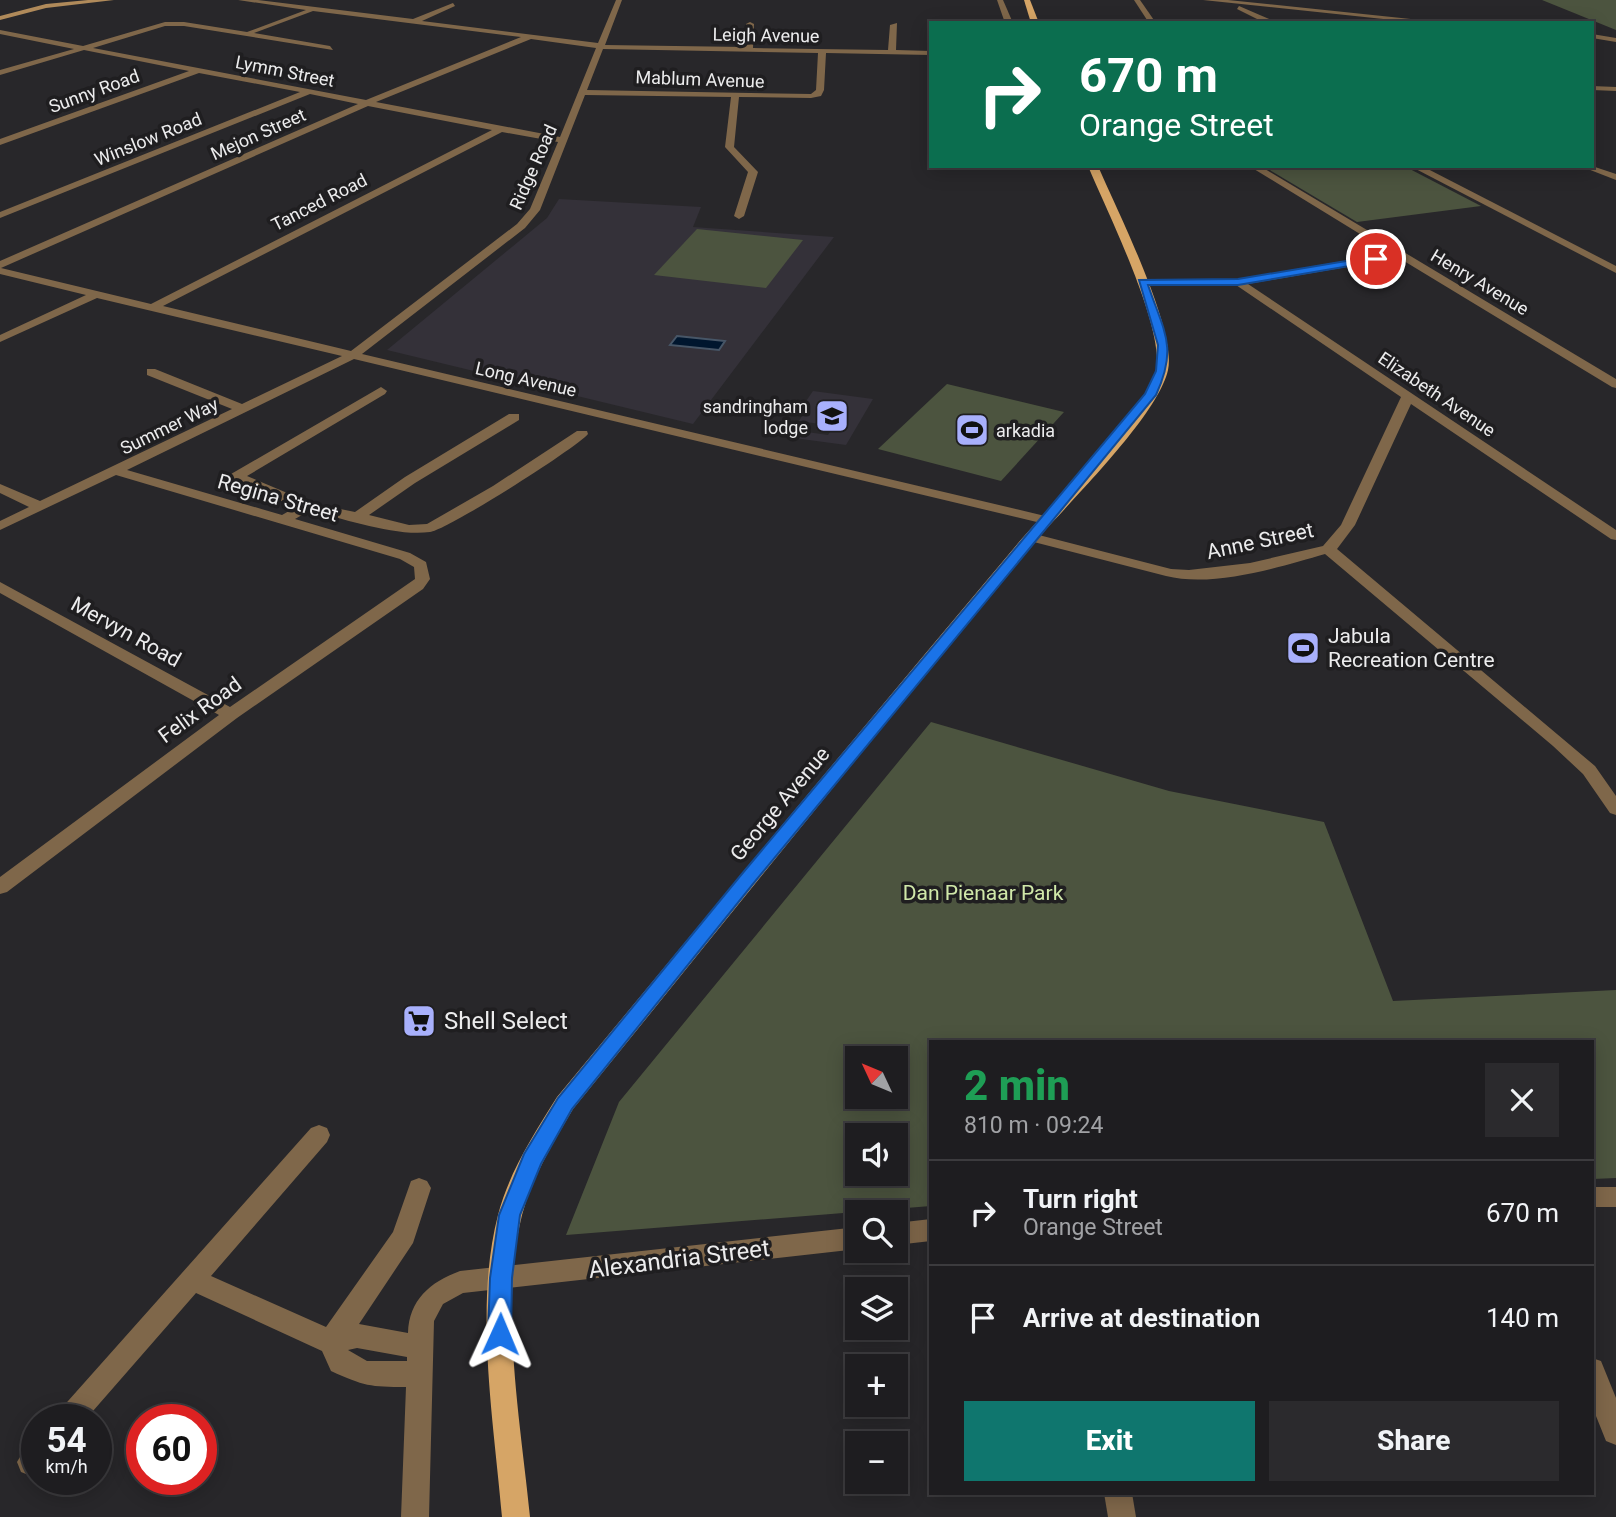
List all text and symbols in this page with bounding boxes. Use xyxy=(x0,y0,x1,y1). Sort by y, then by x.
street label: Leigh Avenue xyxy=(712,24,820,46)
text: 670 m xyxy=(1079,47,1218,104)
icon: right xyxy=(964,49,1055,140)
street label: Lymm Street xyxy=(234,51,336,91)
street label: Sunny Road xyxy=(46,65,142,117)
street label: Mablum Avenue xyxy=(635,66,765,92)
street label: Mejon Street xyxy=(207,104,309,164)
text: Orange Street xyxy=(1079,106,1274,144)
street label: Winslow Road xyxy=(91,108,205,170)
street label: Ridge Road xyxy=(505,121,561,213)
street label: Tanced Road xyxy=(268,169,370,235)
pin xyxy=(1346,229,1406,289)
icon: arrive xyxy=(1357,240,1395,278)
street label: Henry Avenue xyxy=(1427,245,1533,319)
street label: Elizabeth Avenue xyxy=(1375,347,1499,441)
street label: Long Avenue xyxy=(473,357,579,401)
street label: Summer Way xyxy=(117,393,222,459)
place label: sandringham lodge xyxy=(703,396,808,438)
school or university icon: sandringham lodge xyxy=(813,397,851,435)
sports icon: arkadia xyxy=(953,411,991,449)
place label: arkadia xyxy=(996,420,1055,441)
street label: Regina Street xyxy=(215,469,341,527)
street label: Anne Street xyxy=(1204,518,1316,564)
street label: Mervyn Road xyxy=(67,592,185,672)
place label: Jabula Recreation Centre xyxy=(1328,624,1495,672)
sports icon: Jabula Recreation Centre xyxy=(1284,629,1322,667)
street label: Felix Road xyxy=(154,672,246,748)
street label: George Avenue xyxy=(725,742,835,866)
park label: Dan Pienaar Park xyxy=(903,881,1064,905)
supermarket icon: Shell Select xyxy=(400,1002,438,1040)
place label: Shell Select xyxy=(444,1007,568,1035)
north arrow xyxy=(845,1046,908,1110)
map controls xyxy=(845,1046,908,1494)
text: 2 min xyxy=(964,1061,1070,1110)
button: close xyxy=(1485,1063,1559,1137)
text: 810 m · 09:24 xyxy=(964,1112,1103,1139)
button: sound xyxy=(845,1123,908,1186)
text: Turn right xyxy=(1023,1184,1138,1214)
icon: right xyxy=(964,1194,1002,1232)
text: 670 m xyxy=(1486,1198,1559,1228)
button: search xyxy=(845,1200,908,1263)
text: Orange Street xyxy=(1023,1214,1163,1241)
street label: Alexandria Street xyxy=(587,1234,771,1284)
button: layers xyxy=(845,1277,908,1340)
position arrow xyxy=(463,1297,537,1371)
icon: arrive xyxy=(964,1299,1002,1337)
text: Arrive at destination xyxy=(1023,1303,1260,1333)
text: 140 m xyxy=(1486,1303,1559,1333)
button: + xyxy=(845,1354,908,1417)
button: Exit xyxy=(964,1401,1255,1481)
button: Share xyxy=(1269,1401,1559,1481)
speed limit sign: 60 xyxy=(126,1404,217,1495)
text: 54 xyxy=(46,1420,87,1461)
button: − xyxy=(845,1431,908,1494)
text: km/h xyxy=(45,1456,88,1477)

